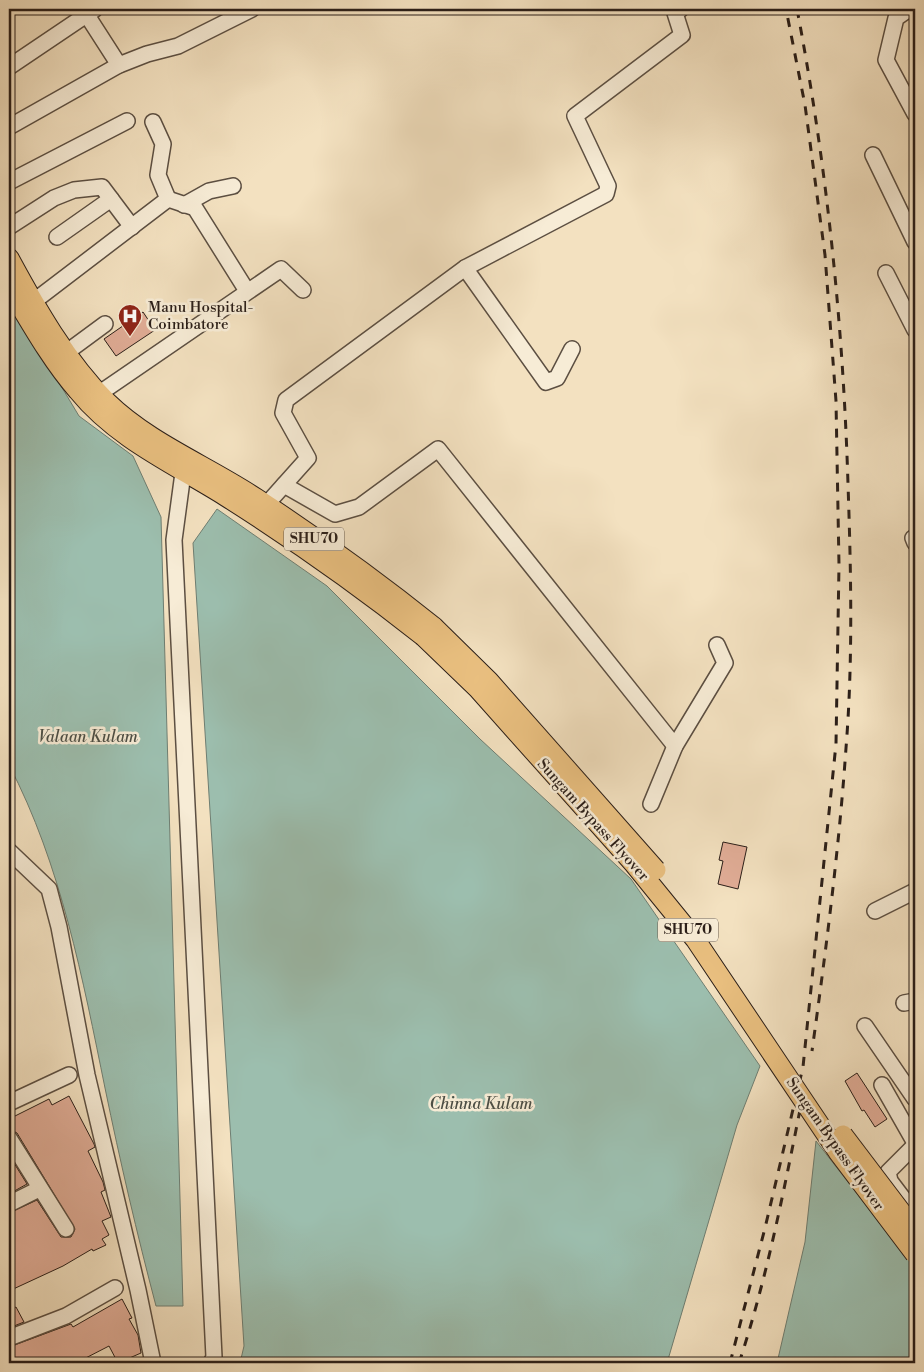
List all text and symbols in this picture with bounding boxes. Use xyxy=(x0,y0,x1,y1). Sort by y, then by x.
place label: Manu Hospital- Coimbatore xyxy=(148,298,253,334)
hospital icon: Manu Hospital- Coimbatore xyxy=(117,303,143,337)
road number: SHU70 xyxy=(284,528,344,550)
water label: Valaan Kulam xyxy=(38,727,139,747)
street label: Sungam Bypass Flyover xyxy=(533,755,653,886)
road number: SHU70 xyxy=(658,918,718,942)
street label: Sungam Bypass Flyover xyxy=(782,1074,889,1215)
water label: Chinna Kulam xyxy=(429,1094,534,1114)

